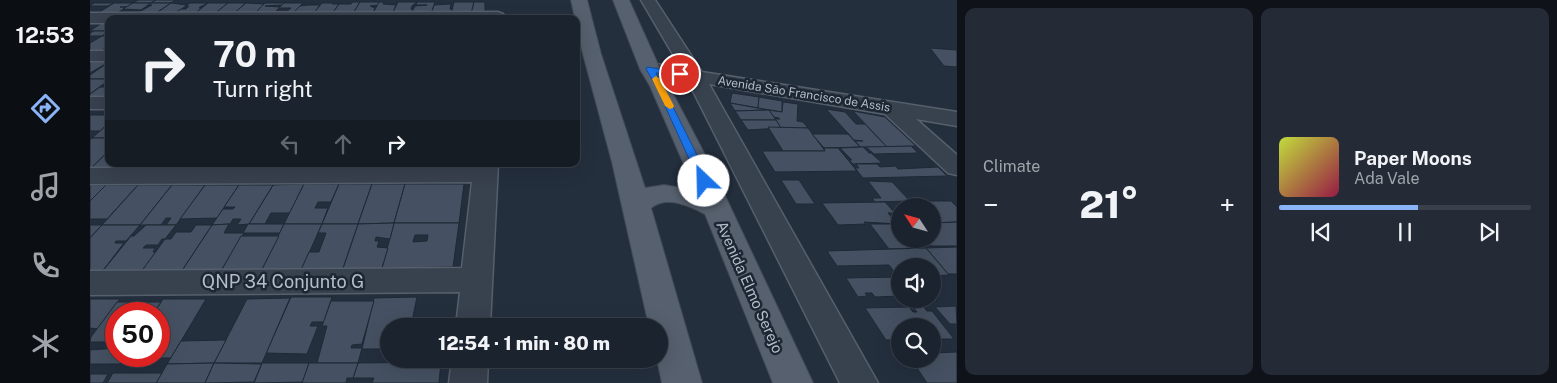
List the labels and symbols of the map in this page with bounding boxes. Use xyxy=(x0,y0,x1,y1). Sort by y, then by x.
pin xyxy=(659,53,701,95)
street label: Avenida São Francisco de Assis xyxy=(717,73,891,115)
position arrow xyxy=(677,154,729,206)
north arrow xyxy=(891,198,941,248)
street label: Avenida Elmo Serejo xyxy=(713,218,787,356)
street label: QNP 34 Conjunto G xyxy=(202,271,364,292)
speed limit sign: 50 xyxy=(105,302,170,367)

